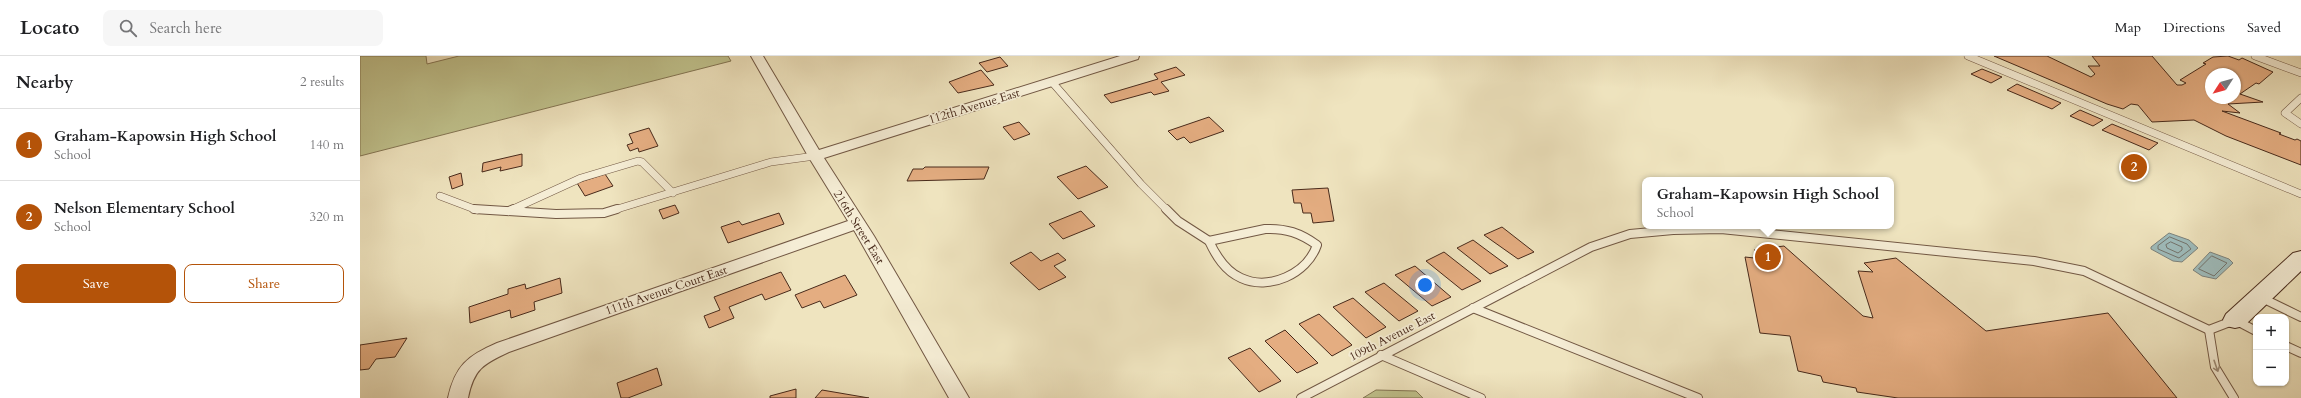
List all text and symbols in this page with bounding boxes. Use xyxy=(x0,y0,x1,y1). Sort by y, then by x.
search box xyxy=(103,10,383,46)
text: Locato xyxy=(20,15,79,41)
icon: search xyxy=(117,17,139,39)
text: Search here xyxy=(149,18,222,38)
text: Map xyxy=(2115,18,2141,37)
text: Directions xyxy=(2163,18,2225,37)
text: Saved xyxy=(2247,18,2281,37)
north arrow xyxy=(2205,68,2241,104)
text: Nearby xyxy=(16,71,73,94)
text: 2 results xyxy=(300,73,344,91)
street label: 112th Avenue East xyxy=(926,84,1022,127)
text: Graham-Kapowsin High School xyxy=(54,126,276,146)
text: 1 xyxy=(26,136,32,154)
text: 140 m xyxy=(310,136,344,154)
text: School xyxy=(54,146,91,164)
pin: 2 xyxy=(2121,152,2147,182)
popup xyxy=(1642,177,1894,229)
text: Graham-Kapowsin High School xyxy=(1657,184,1879,204)
street label: 216th Street East xyxy=(830,187,888,267)
text: Nelson Elementary School xyxy=(54,198,235,218)
text: School xyxy=(1657,204,1694,222)
text: 2 xyxy=(26,208,32,226)
text: 320 m xyxy=(310,208,344,226)
text: School xyxy=(54,218,91,236)
pin: 1 xyxy=(1755,242,1781,272)
street label: 111th Avenue Court East xyxy=(603,261,729,318)
button: Save xyxy=(16,264,176,303)
button: Share xyxy=(184,264,344,303)
your location xyxy=(1415,275,1435,295)
street label: 109th Avenue East xyxy=(1346,307,1438,365)
map controls xyxy=(2253,314,2289,386)
button: + xyxy=(2253,314,2289,350)
button: − xyxy=(2253,350,2289,386)
one-way arrow xyxy=(2213,360,2220,373)

